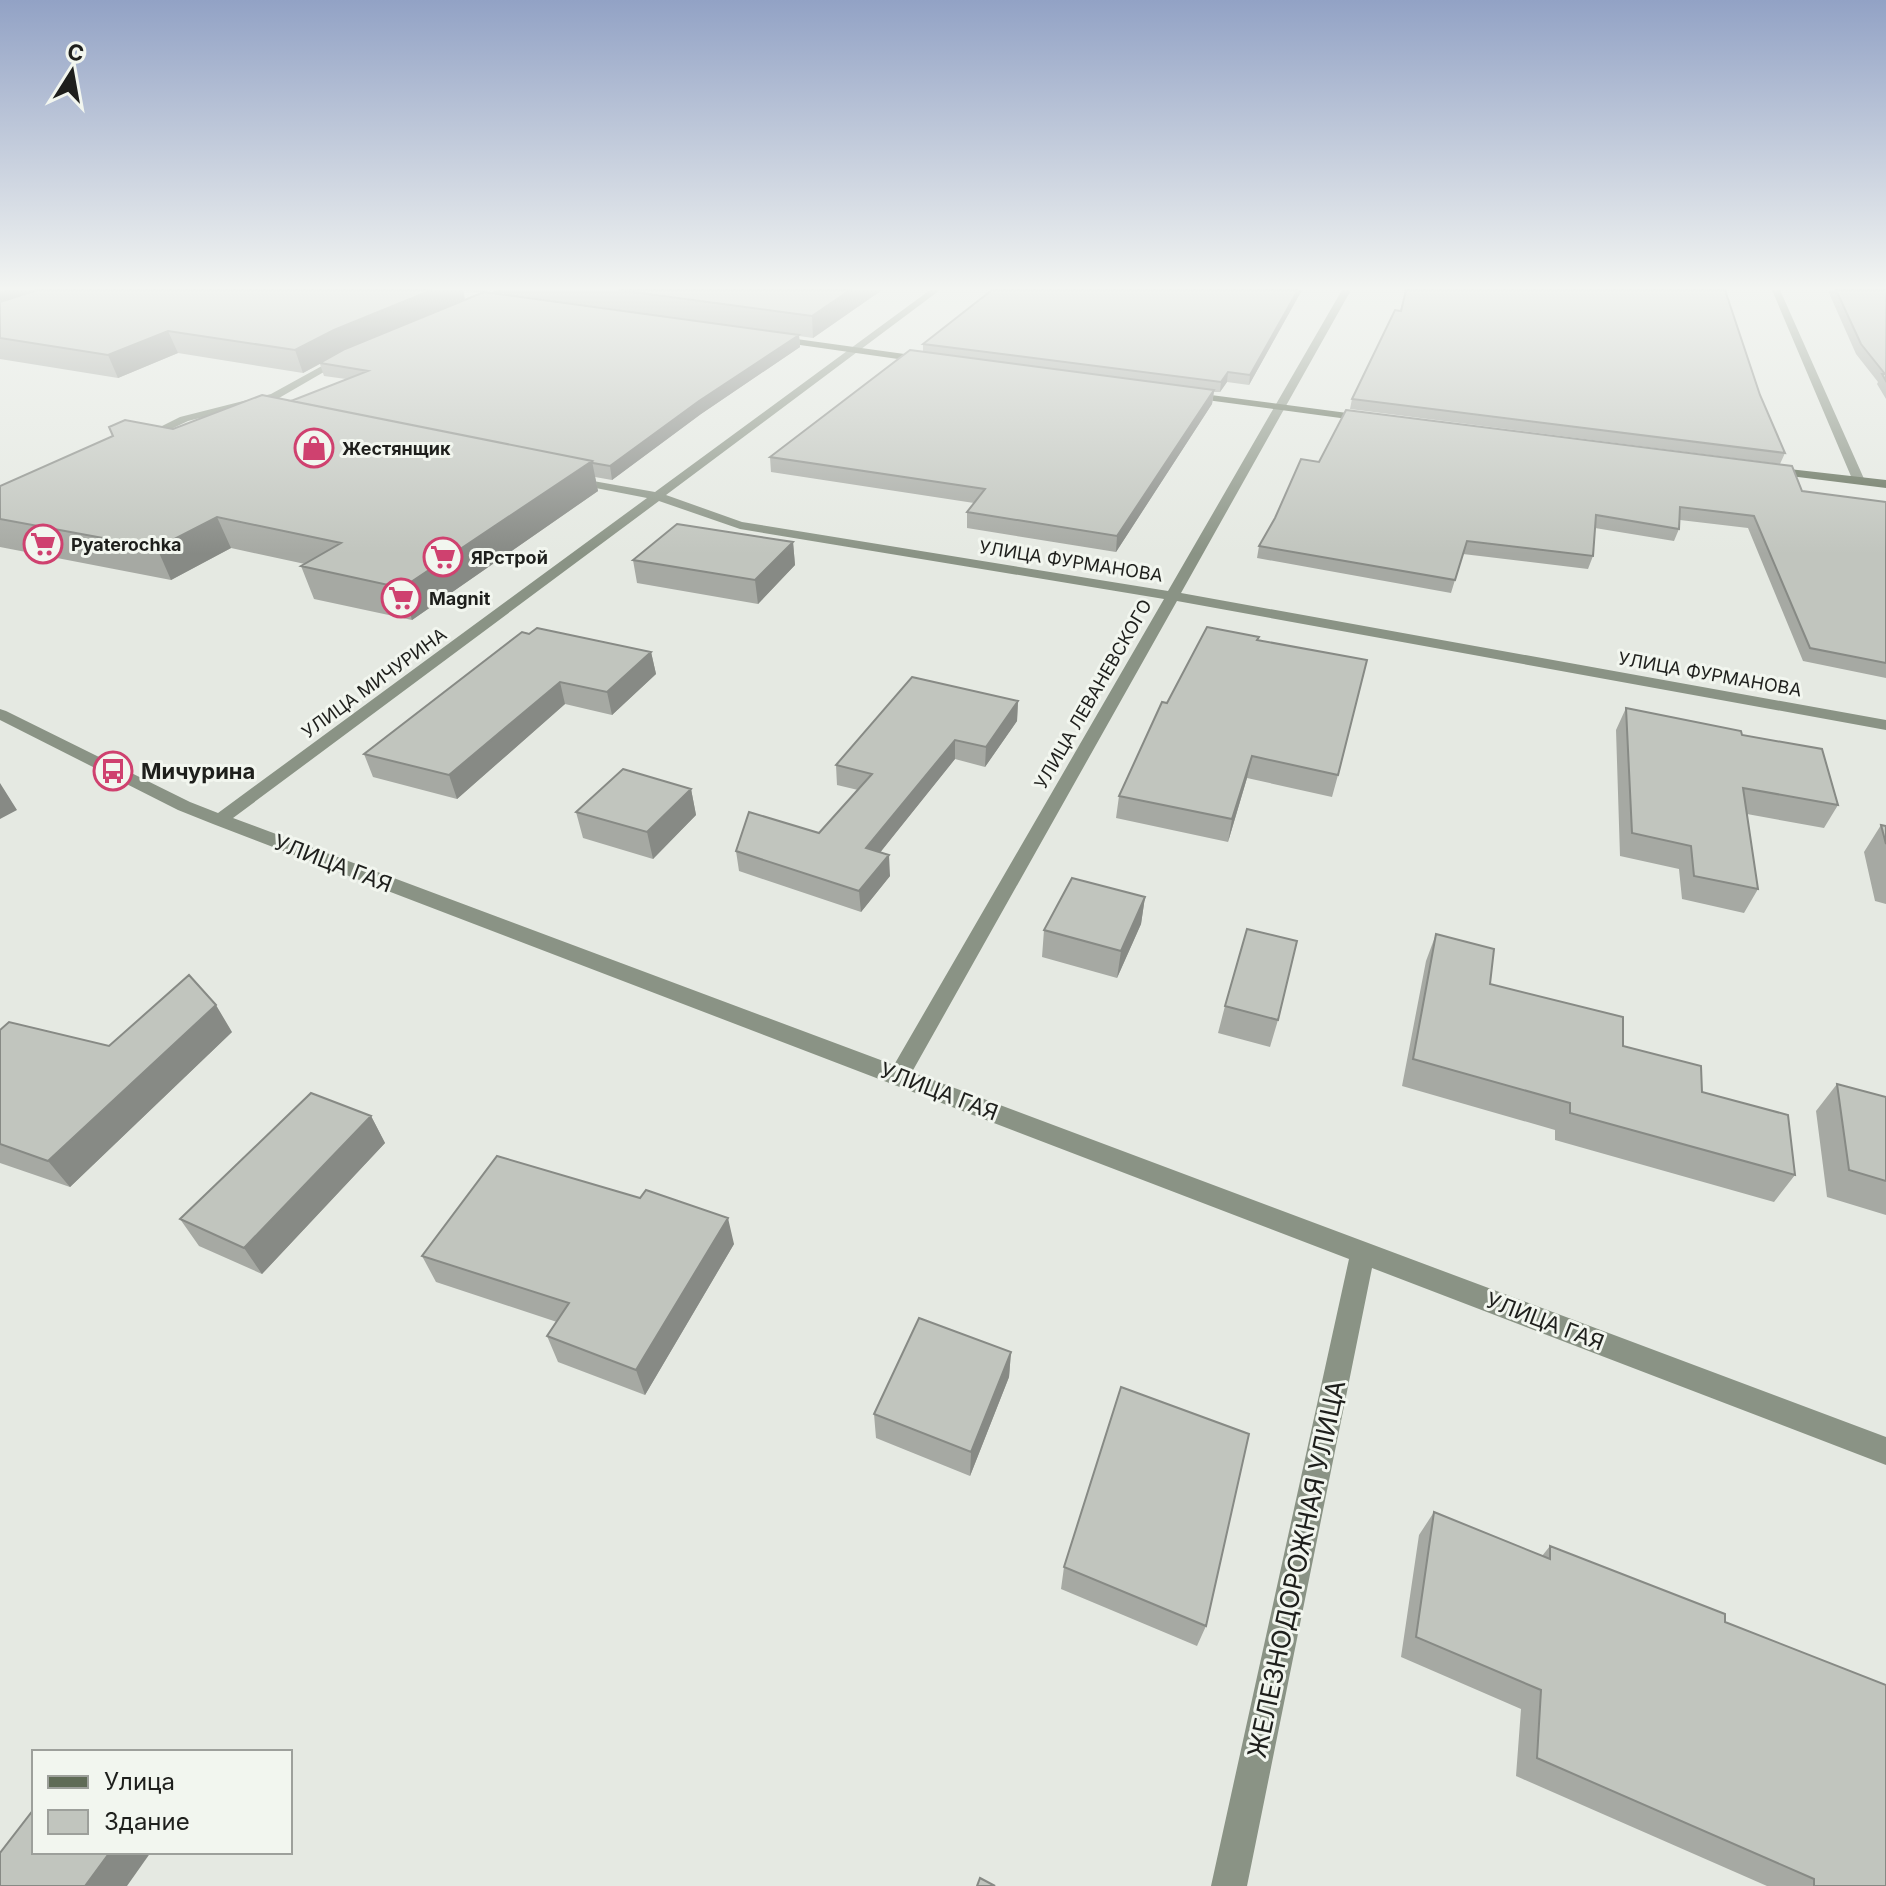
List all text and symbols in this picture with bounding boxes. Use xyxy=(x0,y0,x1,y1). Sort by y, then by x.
north arrow xyxy=(32,32,112,112)
text: С xyxy=(65,38,86,67)
shop icon: Жестянщик xyxy=(293,427,335,469)
place label: Жестянщик xyxy=(342,438,451,459)
supermarket icon: Pyaterochka xyxy=(22,523,64,565)
place label: Pyaterochka xyxy=(71,534,182,555)
supermarket icon: ЯРстрой xyxy=(422,536,464,578)
street label: УЛИЦА ФУРМАНОВА xyxy=(978,536,1164,586)
place label: ЯРстрой xyxy=(471,547,548,568)
supermarket icon: Magnit xyxy=(380,577,422,619)
place label: Magnit xyxy=(429,588,491,609)
street label: УЛИЦА ЛЕВАНЕВСКОГО xyxy=(1030,596,1156,792)
street label: УЛИЦА МИЧУРИНА xyxy=(298,624,450,742)
street label: УЛИЦА ФУРМАНОВА xyxy=(1617,648,1803,700)
bus stop icon: Мичурина xyxy=(92,750,134,792)
place label: Мичурина xyxy=(141,758,255,784)
street label: УЛИЦА ГАЯ xyxy=(270,829,396,897)
street label: УЛИЦА ГАЯ xyxy=(876,1057,1002,1125)
street label: УЛИЦА ГАЯ xyxy=(1482,1287,1608,1355)
street label: ЖЕЛЕЗНОДОРОЖНАЯ УЛИЦА xyxy=(1241,1377,1351,1761)
legend xyxy=(32,1750,292,1854)
text: Улица xyxy=(104,1767,175,1796)
text: Здание xyxy=(104,1807,190,1836)

